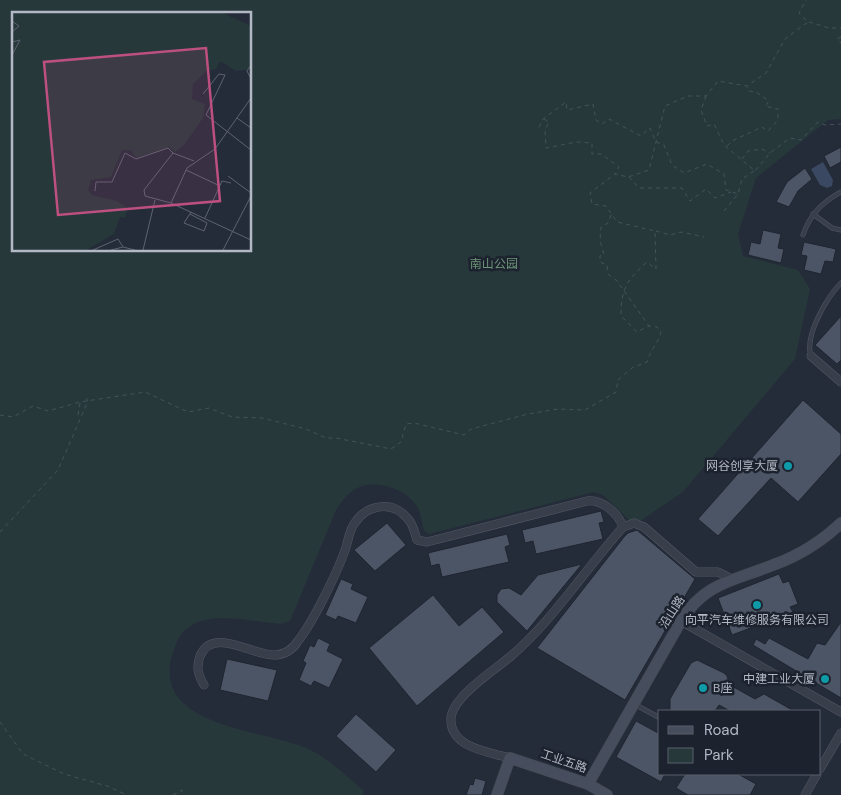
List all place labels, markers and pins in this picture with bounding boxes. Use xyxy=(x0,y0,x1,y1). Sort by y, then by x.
place label: 网谷创享大厦 xyxy=(706,458,778,474)
marker: 网谷创享大厦 xyxy=(782,460,794,472)
marker: 向平汽车维修服务有限公司 xyxy=(751,599,763,611)
place label: 向平汽车维修服务有限公司 xyxy=(685,612,829,628)
place label: 中建工业大厦 xyxy=(743,671,815,687)
marker: 中建工业大厦 xyxy=(819,673,831,685)
place label: B座 xyxy=(713,680,732,696)
marker: B座 xyxy=(697,682,709,694)

